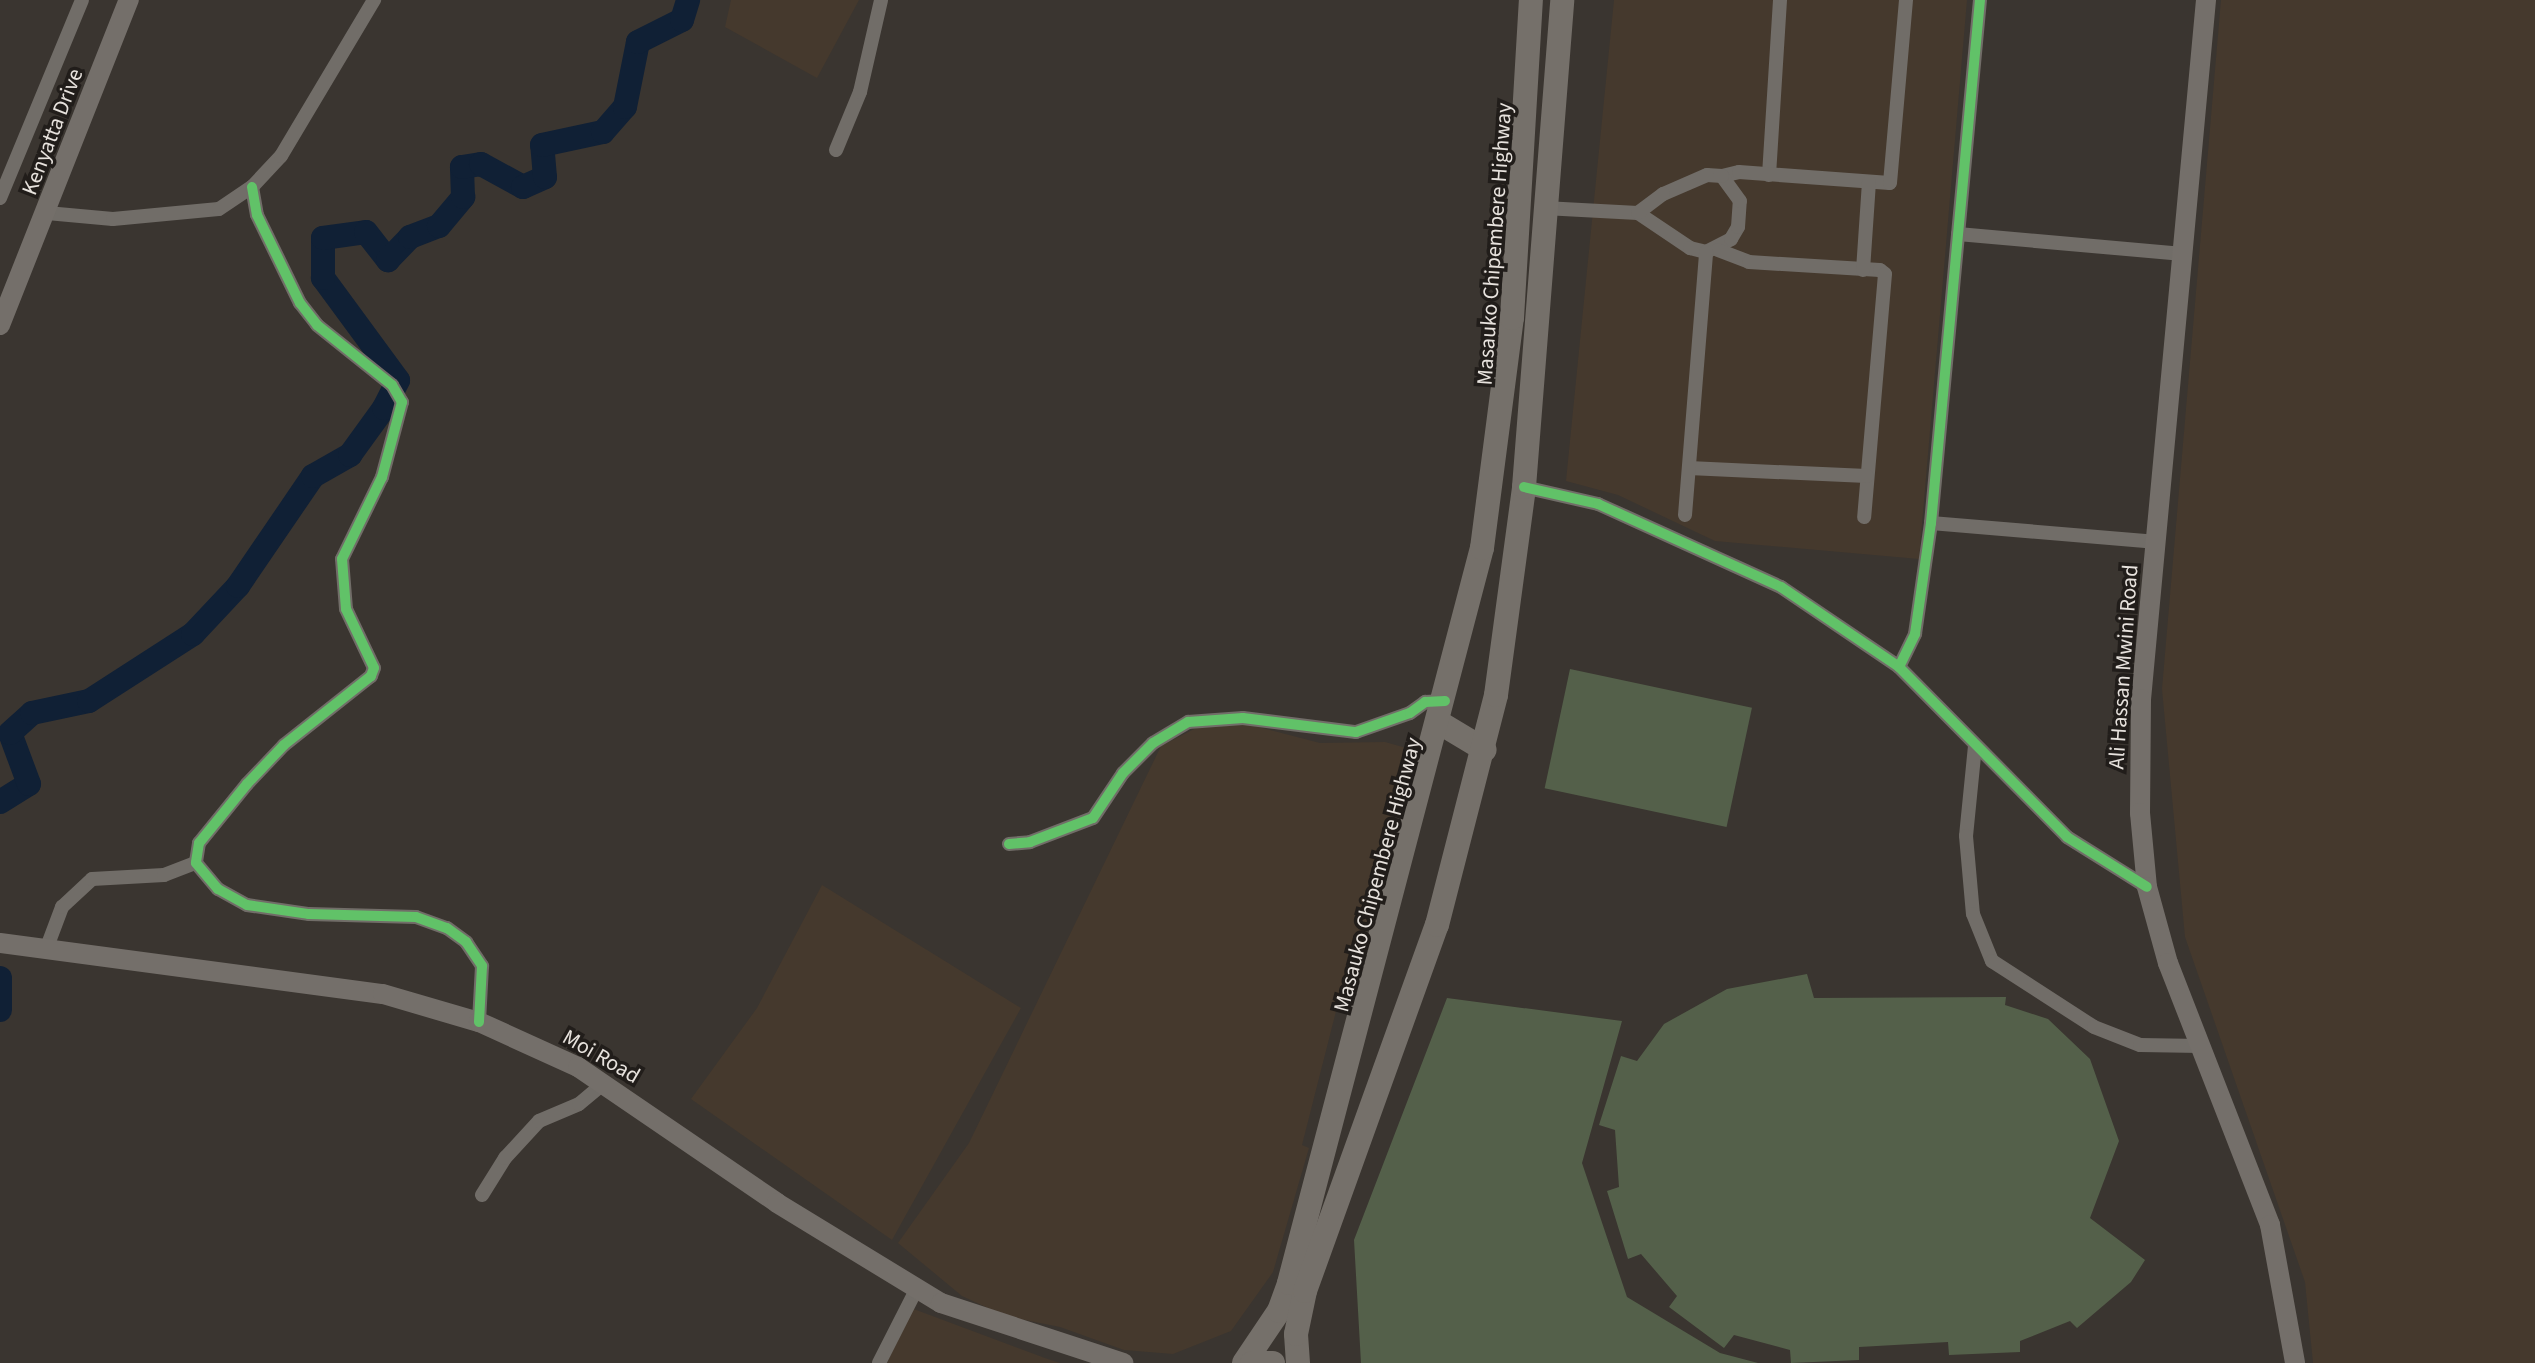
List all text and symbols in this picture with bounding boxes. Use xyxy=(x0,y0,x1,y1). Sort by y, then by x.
street label: Kenyatta Drive xyxy=(17,65,89,199)
street label: Masauko Chipembere Highway xyxy=(1472,102,1518,386)
street label: Ali Hassan Mwini Road xyxy=(2104,564,2144,770)
street label: Masauko Chipembere Highway xyxy=(1329,735,1427,1015)
street label: Moi Road xyxy=(558,1024,644,1090)

